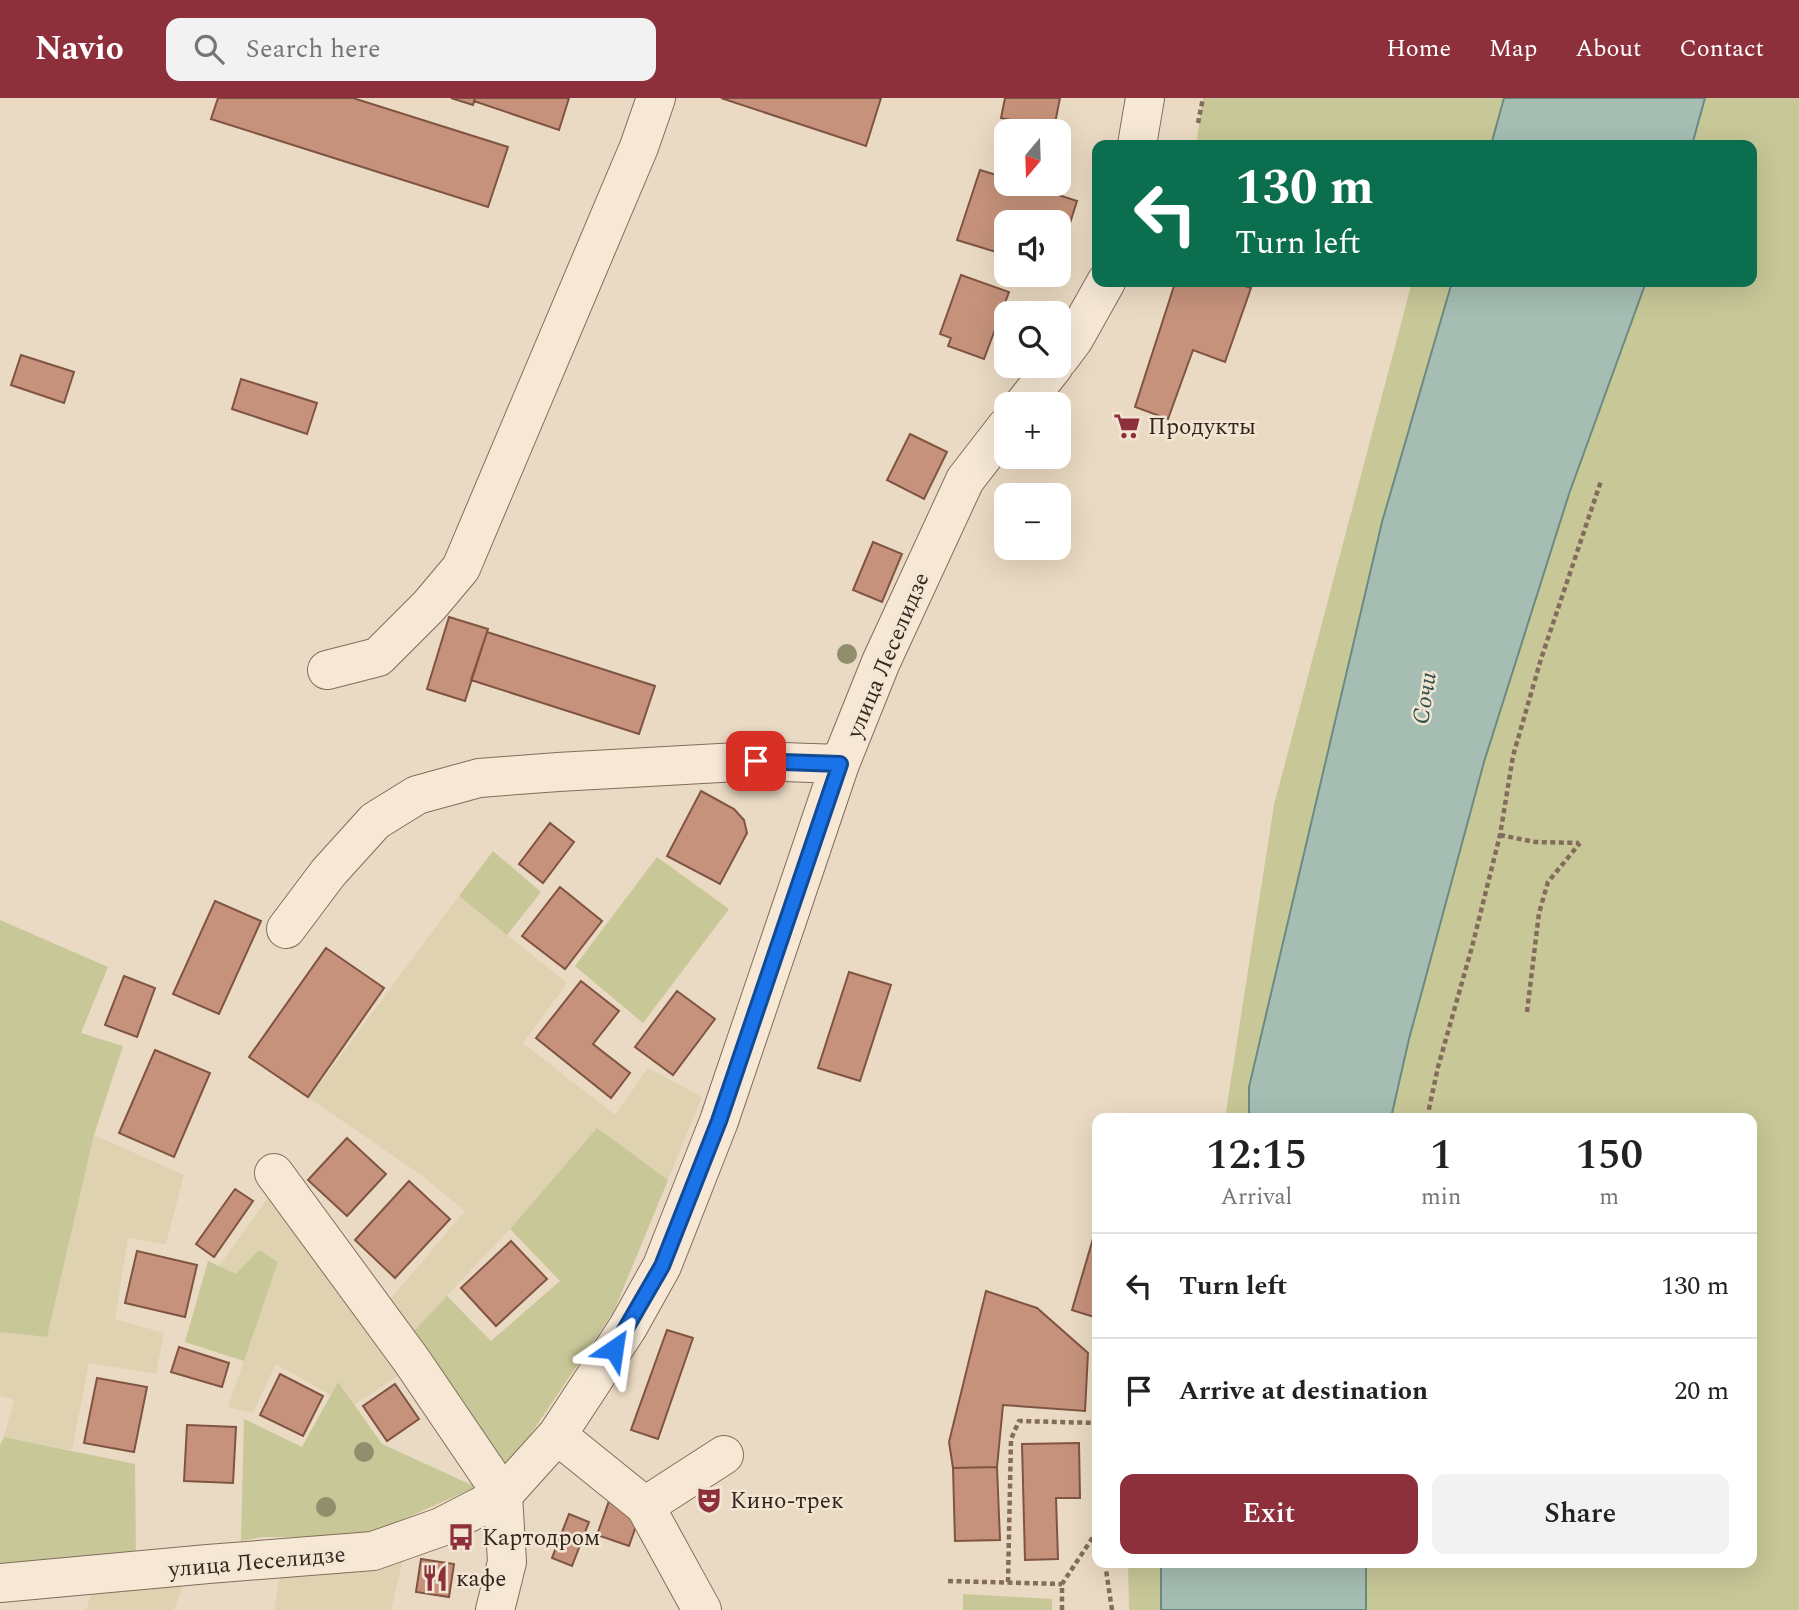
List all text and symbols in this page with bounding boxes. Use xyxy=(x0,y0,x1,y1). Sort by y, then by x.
search box xyxy=(166,18,656,81)
text: Navio xyxy=(35,24,124,74)
text: Search here xyxy=(246,29,381,69)
icon: search xyxy=(190,30,228,68)
text: Home xyxy=(1386,31,1451,67)
text: Map xyxy=(1489,31,1537,67)
text: About xyxy=(1575,31,1641,67)
text: Contact xyxy=(1679,31,1764,67)
north arrow xyxy=(994,119,1071,196)
map controls xyxy=(994,119,1071,560)
text: 130 m xyxy=(1235,151,1374,226)
icon: left xyxy=(1120,168,1211,259)
button: sound xyxy=(994,210,1071,287)
text: Turn left xyxy=(1235,219,1361,268)
button: search xyxy=(994,301,1071,378)
button: + xyxy=(994,392,1071,469)
place label: Продукты xyxy=(1148,410,1256,445)
supermarket icon: Продукты xyxy=(1112,411,1142,441)
button: − xyxy=(994,483,1071,560)
street label: улица Леселидзе xyxy=(837,567,939,745)
water label: Сочи xyxy=(1403,669,1447,727)
pin xyxy=(726,731,786,791)
icon: arrive xyxy=(737,742,775,780)
text: 12:15 xyxy=(1206,1124,1307,1187)
text: 1 xyxy=(1430,1124,1452,1187)
text: 150 xyxy=(1575,1124,1643,1187)
text: Arrival xyxy=(1221,1180,1292,1215)
text: min xyxy=(1421,1180,1461,1215)
text: m xyxy=(1599,1180,1619,1215)
text: Turn left xyxy=(1179,1266,1287,1306)
text: 130 m xyxy=(1661,1266,1729,1306)
icon: left xyxy=(1120,1267,1158,1305)
position arrow xyxy=(577,1312,651,1386)
text: Arrive at destination xyxy=(1179,1371,1428,1411)
text: 20 m xyxy=(1674,1371,1729,1411)
icon: arrive xyxy=(1120,1372,1158,1410)
button: Exit xyxy=(1120,1474,1418,1554)
button: Share xyxy=(1432,1474,1729,1554)
place label: Кино-трек xyxy=(730,1484,844,1519)
theatre icon: Кино-трек xyxy=(694,1485,724,1515)
place label: Картодром xyxy=(482,1521,600,1556)
bus stop icon: Картодром xyxy=(446,1522,476,1552)
street label: улица Леселидзе xyxy=(166,1537,347,1588)
place label: кафе xyxy=(456,1562,507,1597)
restaurant icon: кафе xyxy=(420,1563,450,1593)

